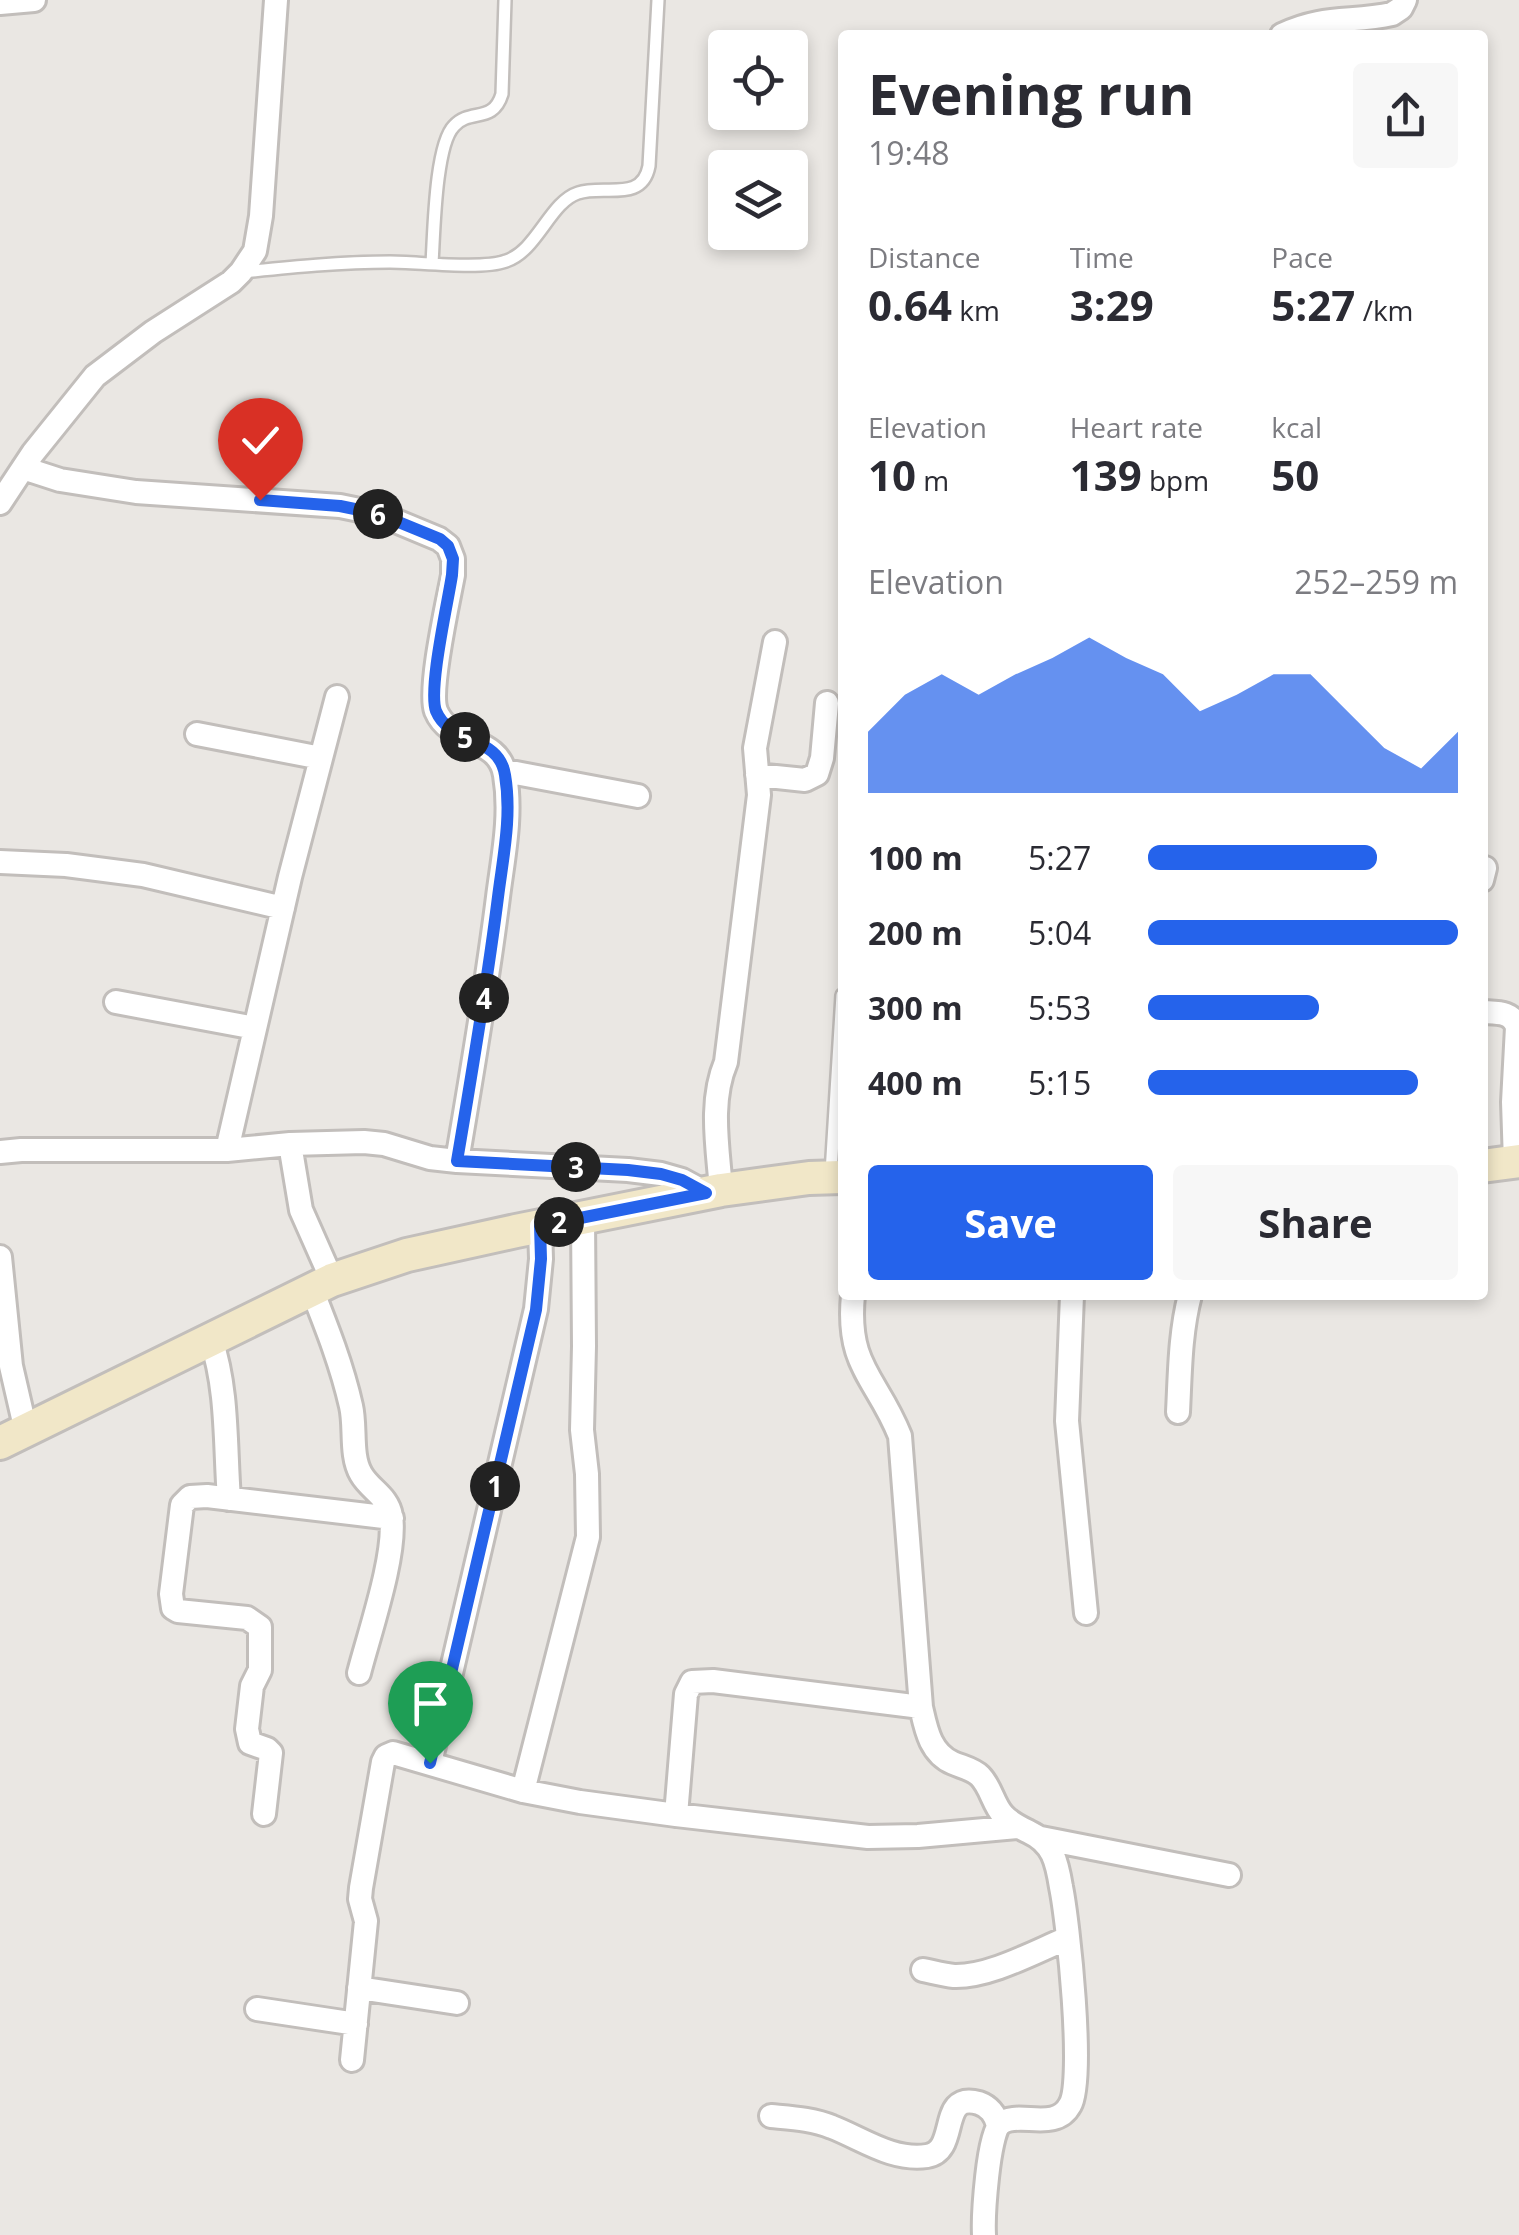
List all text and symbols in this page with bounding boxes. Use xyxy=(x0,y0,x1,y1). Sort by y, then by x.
map controls xyxy=(708,30,808,250)
button: locate xyxy=(708,30,808,130)
text: Evening run xyxy=(868,56,1194,131)
button: share xyxy=(1353,63,1458,168)
text: 19:48 xyxy=(868,131,950,174)
button: layers xyxy=(708,150,808,250)
text: Distance xyxy=(868,238,981,276)
text: Time xyxy=(1070,238,1134,276)
text: Pace xyxy=(1271,238,1333,276)
text: 0.64 xyxy=(868,276,952,333)
text: 3:29 xyxy=(1070,276,1154,333)
text: 5:27 xyxy=(1271,276,1355,333)
text: km xyxy=(952,291,1000,329)
text: /km xyxy=(1355,291,1414,329)
pin xyxy=(218,398,303,501)
text: Elevation xyxy=(868,408,987,446)
text: Heart rate xyxy=(1070,408,1203,446)
text: kcal xyxy=(1271,408,1322,446)
icon: check xyxy=(233,413,288,468)
text: 10 xyxy=(868,446,916,503)
text: 139 xyxy=(1070,446,1142,503)
text: 50 xyxy=(1271,446,1319,503)
text: m xyxy=(916,461,949,499)
text: bpm xyxy=(1142,461,1209,499)
pin: 6 xyxy=(353,489,403,539)
text: 6 xyxy=(370,495,386,533)
text: Elevation xyxy=(868,560,1004,603)
text: 252–259 m xyxy=(1294,560,1458,603)
pin: 5 xyxy=(440,712,490,762)
text: 5 xyxy=(457,718,473,756)
text: 100 m xyxy=(868,836,963,879)
text: 5:27 xyxy=(1028,836,1091,879)
text: 200 m xyxy=(868,911,963,954)
text: 5:04 xyxy=(1028,911,1091,954)
pin: 4 xyxy=(459,973,509,1023)
text: 4 xyxy=(476,979,492,1017)
text: 300 m xyxy=(868,986,963,1029)
text: 5:53 xyxy=(1028,986,1091,1029)
text: 400 m xyxy=(868,1061,963,1104)
text: 5:15 xyxy=(1028,1061,1091,1104)
pin: 3 xyxy=(551,1142,601,1192)
text: 3 xyxy=(568,1148,584,1186)
button: Save xyxy=(868,1165,1153,1280)
button: Share xyxy=(1173,1165,1458,1280)
pin: 2 xyxy=(534,1197,584,1247)
text: 2 xyxy=(551,1203,567,1241)
pin: 1 xyxy=(470,1461,520,1511)
text: 1 xyxy=(487,1467,503,1505)
pin xyxy=(388,1661,473,1764)
icon: arrive xyxy=(403,1676,458,1731)

